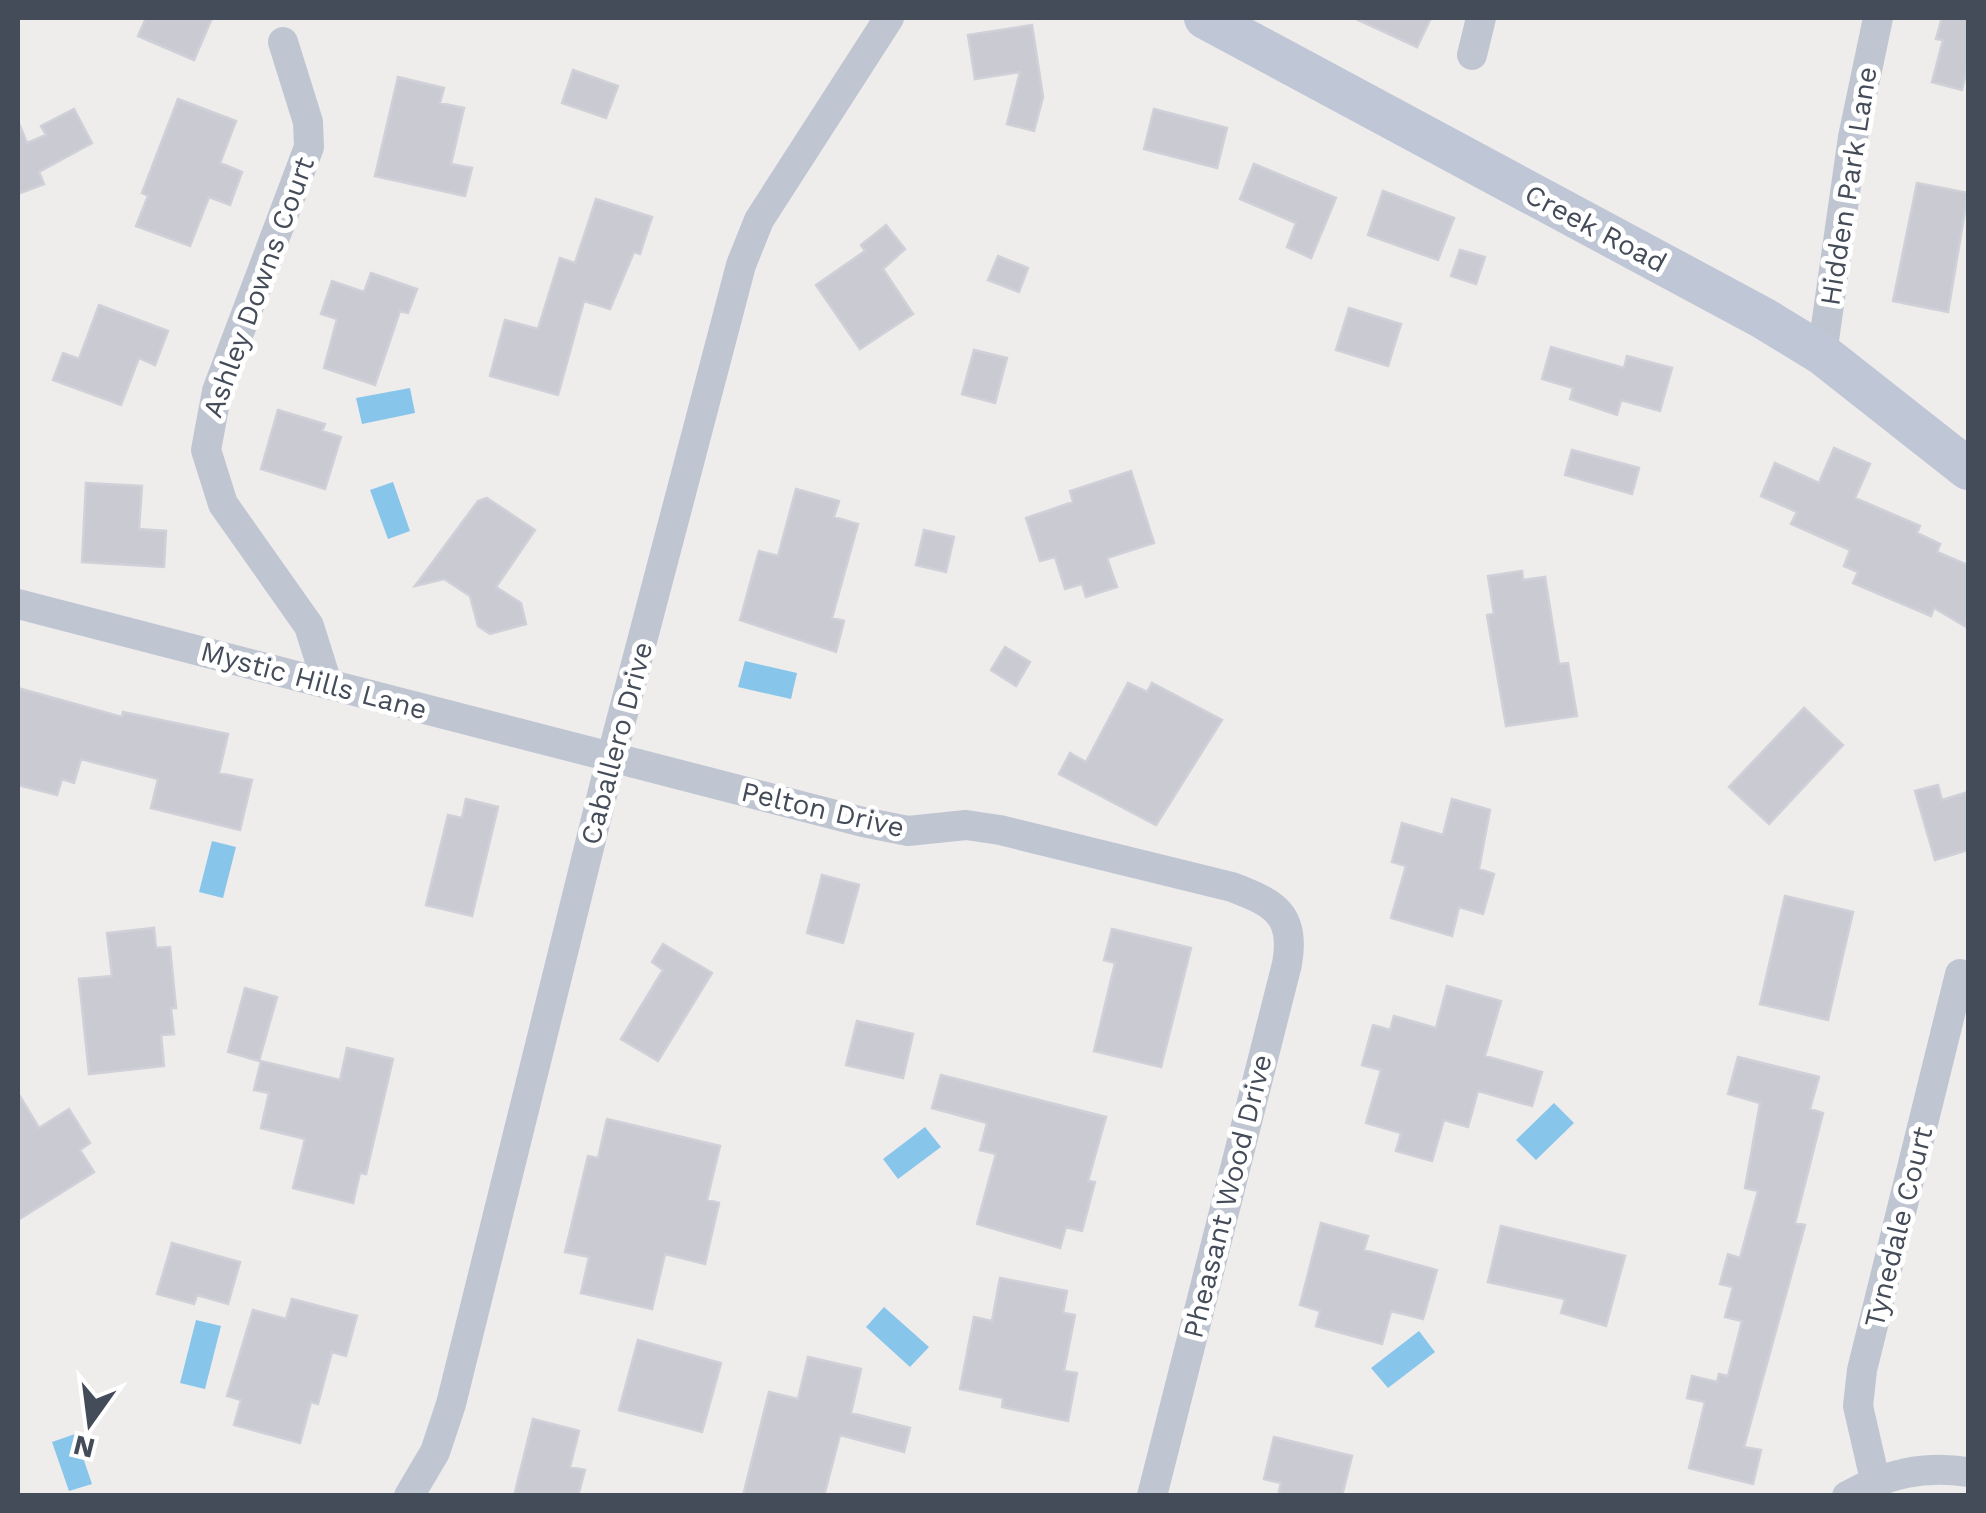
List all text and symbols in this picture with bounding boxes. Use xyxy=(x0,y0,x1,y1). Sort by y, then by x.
street label: Hidden Park Lane xyxy=(1813,64,1884,308)
street label: Ashley Downs Court xyxy=(196,152,321,422)
street label: Creek Road xyxy=(1519,177,1672,280)
street label: Mystic Hills Lane xyxy=(197,634,431,727)
street label: Caballero Drive xyxy=(574,638,659,848)
street label: Pelton Drive xyxy=(738,775,907,844)
street label: Pheasant Wood Drive xyxy=(1176,1051,1279,1341)
street label: Tynedale Court xyxy=(1858,1123,1939,1331)
north arrow xyxy=(40,1373,140,1473)
text: N xyxy=(70,1428,98,1465)

